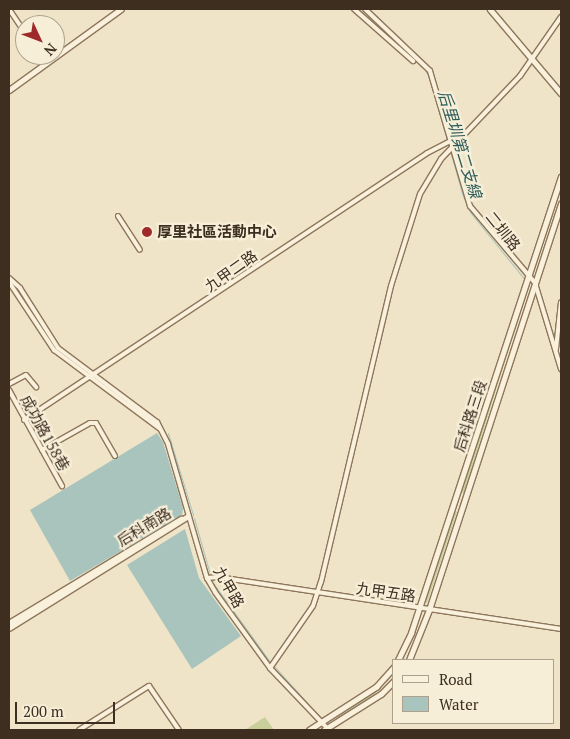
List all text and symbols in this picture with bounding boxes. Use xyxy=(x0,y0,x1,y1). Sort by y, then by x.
north arrow xyxy=(15,15,65,65)
text: N xyxy=(40,40,61,60)
water label: 后里圳第二支線 xyxy=(434,88,486,200)
street label: 二圳路 xyxy=(482,208,524,254)
place label: 厚里社區活動中心 xyxy=(157,223,277,241)
marker: 厚里社區活動中心 xyxy=(141,226,153,238)
street label: 九甲二路 xyxy=(201,246,261,296)
street label: 后科路三段 xyxy=(450,378,490,454)
street label: 成功路158巷 xyxy=(17,392,73,474)
street label: 后科南路 xyxy=(114,504,174,550)
street label: 九甲路 xyxy=(210,563,248,611)
street label: 九甲五路 xyxy=(355,579,417,605)
legend xyxy=(392,659,555,724)
text: Road xyxy=(439,669,472,689)
scale bar xyxy=(18,692,118,724)
text: Water xyxy=(439,694,478,714)
text: 200 m xyxy=(23,701,64,721)

